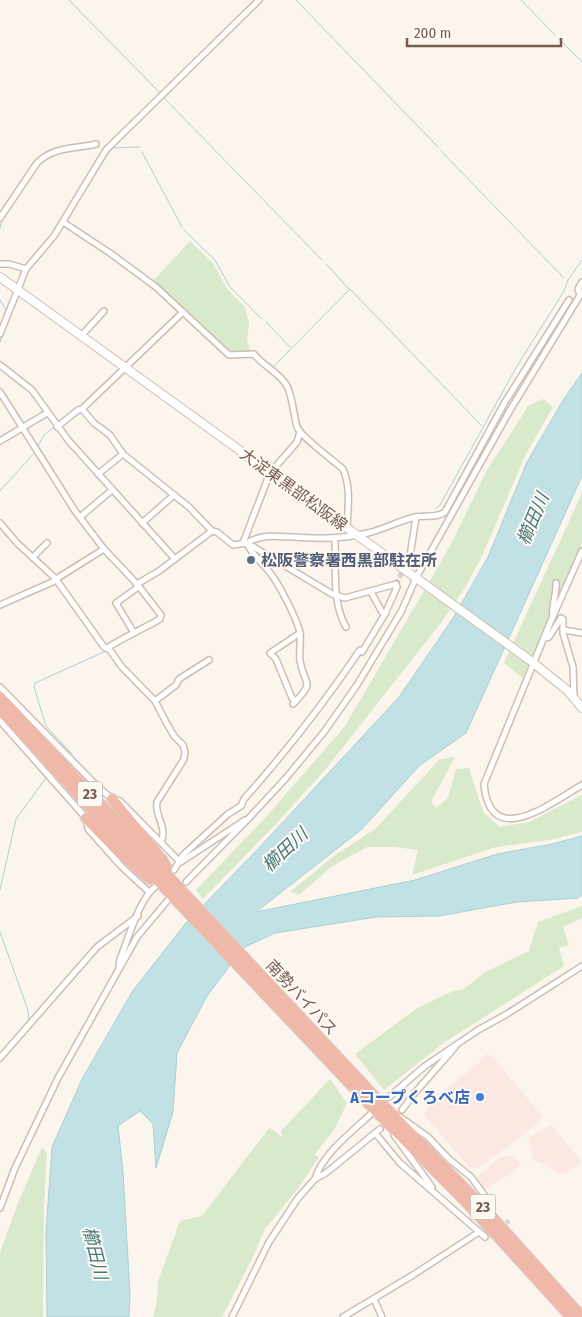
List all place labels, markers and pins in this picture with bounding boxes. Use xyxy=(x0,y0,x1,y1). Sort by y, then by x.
place label: 松阪警察署西黒部駐在所 xyxy=(261,551,437,570)
marker: 松阪警察署西黒部駐在所 xyxy=(245,554,257,566)
place label: Aコープくろべ店 xyxy=(349,1088,470,1107)
marker: Aコープくろべ店 xyxy=(474,1091,486,1103)

